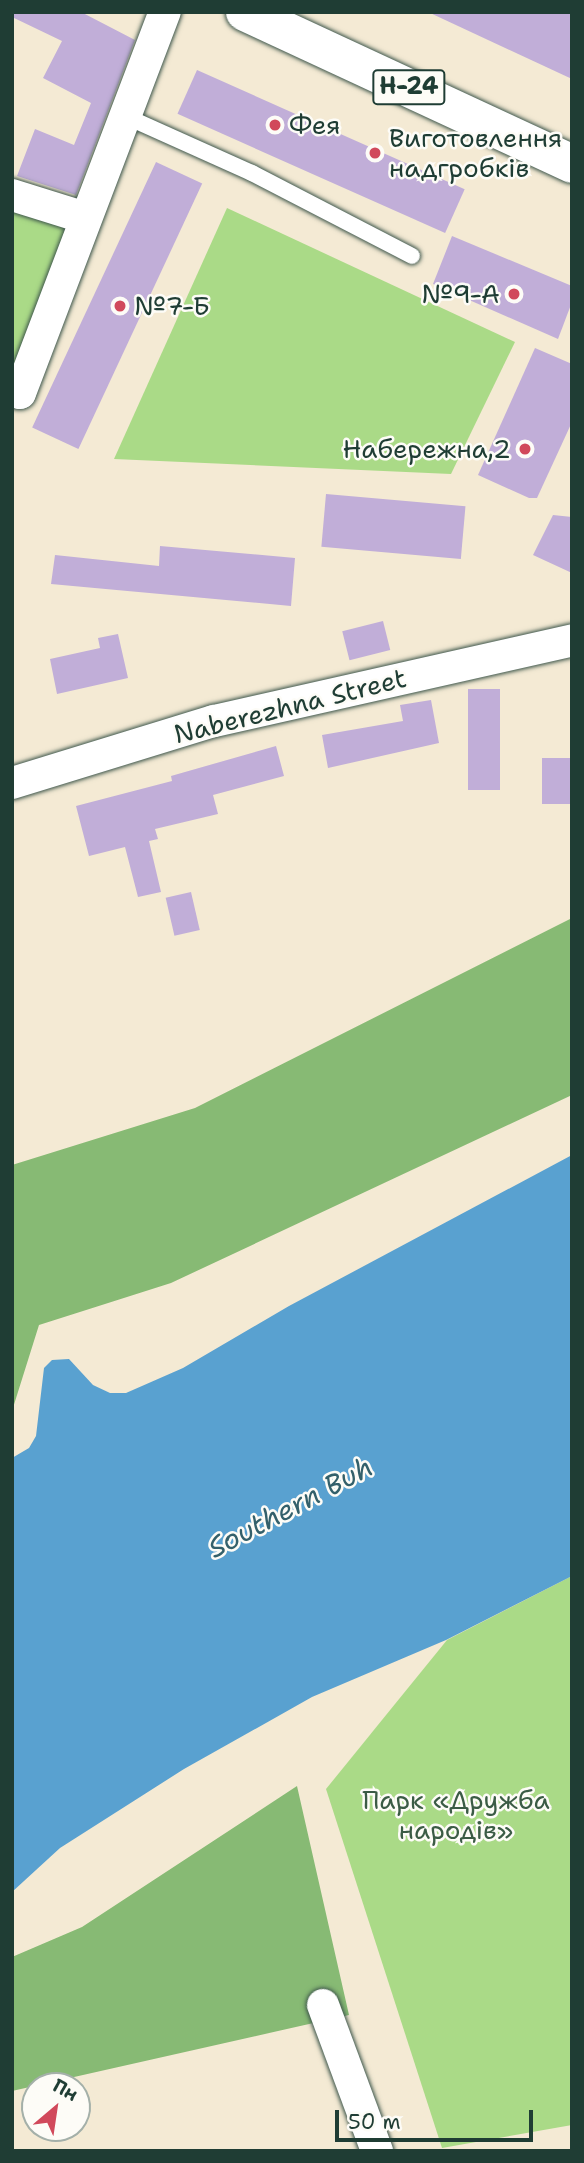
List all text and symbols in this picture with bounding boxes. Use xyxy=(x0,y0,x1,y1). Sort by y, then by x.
road number: Н-24 xyxy=(372,66,446,108)
place label: Фея xyxy=(289,109,341,141)
marker: Фея xyxy=(267,117,283,133)
place label: Виготовлення надгробків xyxy=(389,122,562,184)
marker: Виготовлення надгробків xyxy=(367,145,383,161)
place label: №9-А xyxy=(420,278,500,310)
marker: №9-А xyxy=(506,286,522,302)
place label: №7-Б xyxy=(134,290,212,322)
marker: №7-Б xyxy=(112,298,128,314)
place label: Набережна,2 xyxy=(343,433,511,465)
marker: Набережна,2 xyxy=(517,441,533,457)
street label: Naberezhna Street xyxy=(171,662,409,750)
water label: Southern Buh xyxy=(202,1449,378,1565)
park label: Парк «Дружба народів» xyxy=(362,1784,550,1846)
north arrow xyxy=(21,2072,91,2142)
text: Пн xyxy=(48,2073,82,2107)
scale bar xyxy=(339,2096,537,2140)
text: 50 m xyxy=(348,2108,401,2136)

